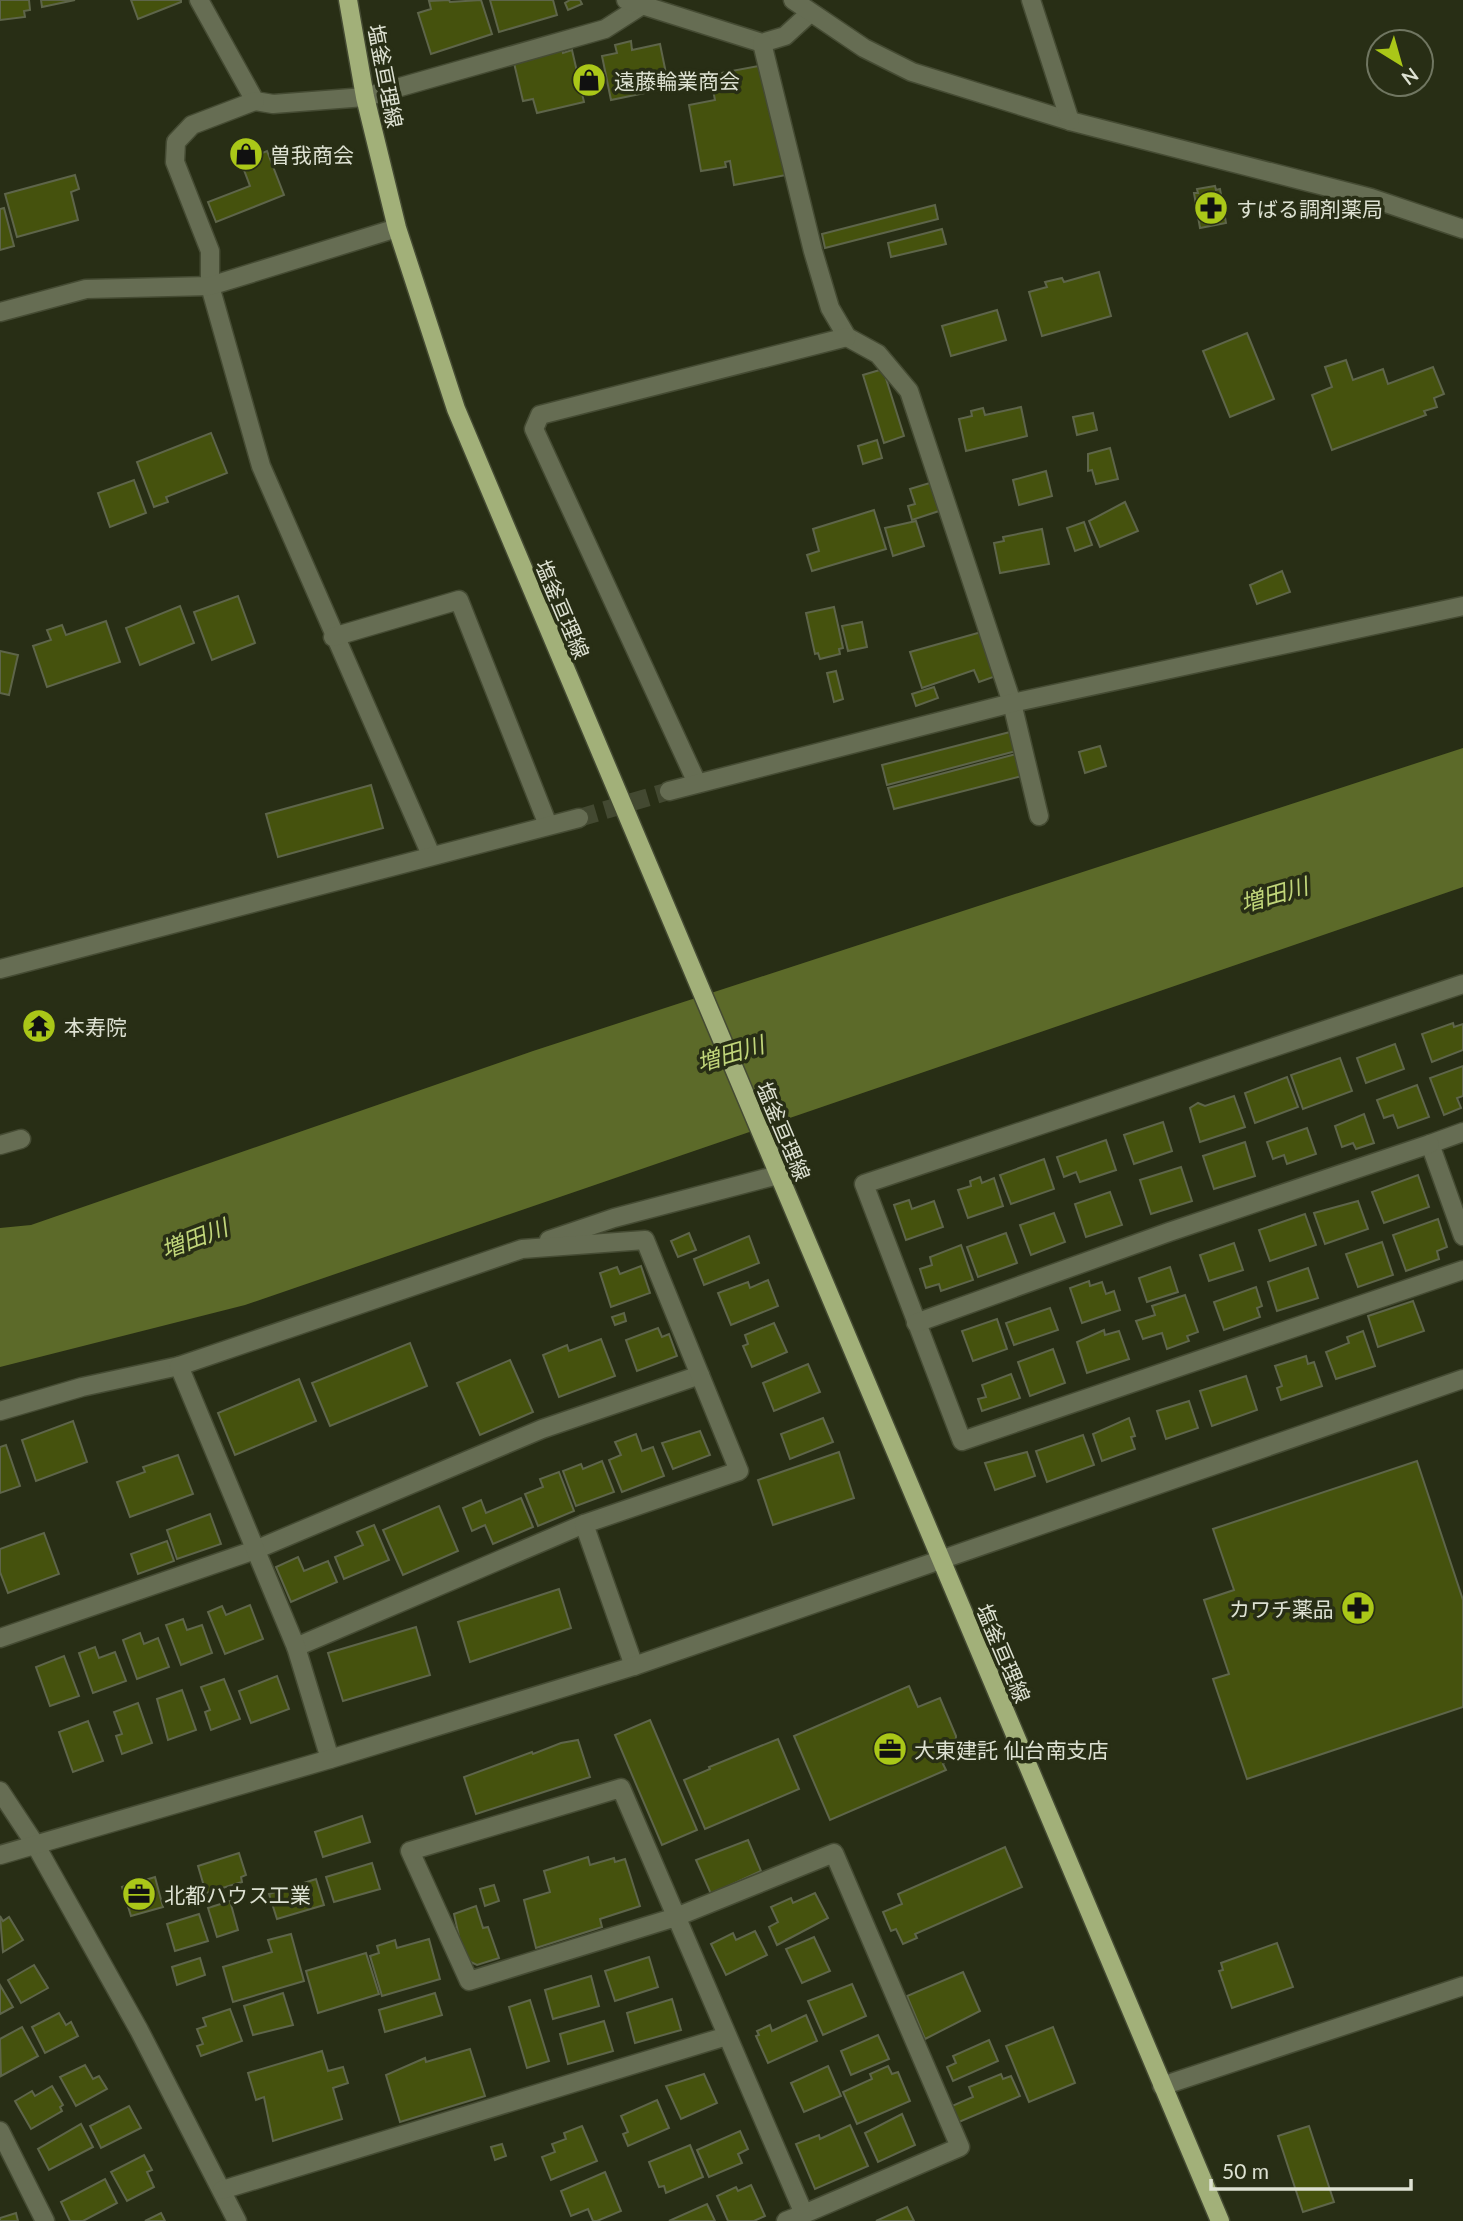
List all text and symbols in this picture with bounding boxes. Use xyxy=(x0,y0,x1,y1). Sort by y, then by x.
street label: 塩釜亘理線 xyxy=(364,22,408,130)
north arrow xyxy=(1365,28,1435,98)
shop icon: 遠藤輪業商会 xyxy=(570,61,608,99)
text: N xyxy=(1398,63,1423,91)
place label: 遠藤輪業商会 xyxy=(614,68,740,93)
shop icon: 曽我商会 xyxy=(227,135,265,173)
place label: 曽我商会 xyxy=(270,142,354,167)
pharmacy icon: すばる調剤薬局 xyxy=(1192,189,1230,227)
place label: すばる調剤薬局 xyxy=(1236,196,1383,221)
street label: 塩釜亘理線 xyxy=(531,556,595,662)
water label: 増田川 xyxy=(1237,870,1314,917)
temple icon: 本寿院 xyxy=(20,1007,58,1045)
place label: 本寿院 xyxy=(64,1014,127,1039)
water label: 増田川 xyxy=(693,1029,770,1076)
street label: 塩釜亘理線 xyxy=(752,1078,816,1184)
water label: 増田川 xyxy=(157,1211,234,1263)
pharmacy icon: カワチ薬品 xyxy=(1339,1589,1377,1627)
place label: カワチ薬品 xyxy=(1229,1596,1334,1621)
street label: 塩釜亘理線 xyxy=(972,1600,1036,1706)
office icon: 大東建託 仙台南支店 xyxy=(871,1730,909,1768)
place label: 大東建託 仙台南支店 xyxy=(914,1737,1108,1762)
office icon: 北都ハウス工業 xyxy=(120,1875,158,1913)
place label: 北都ハウス工業 xyxy=(164,1882,311,1907)
scale bar xyxy=(1211,2148,1410,2192)
text: 50 m xyxy=(1222,2158,1269,2183)

